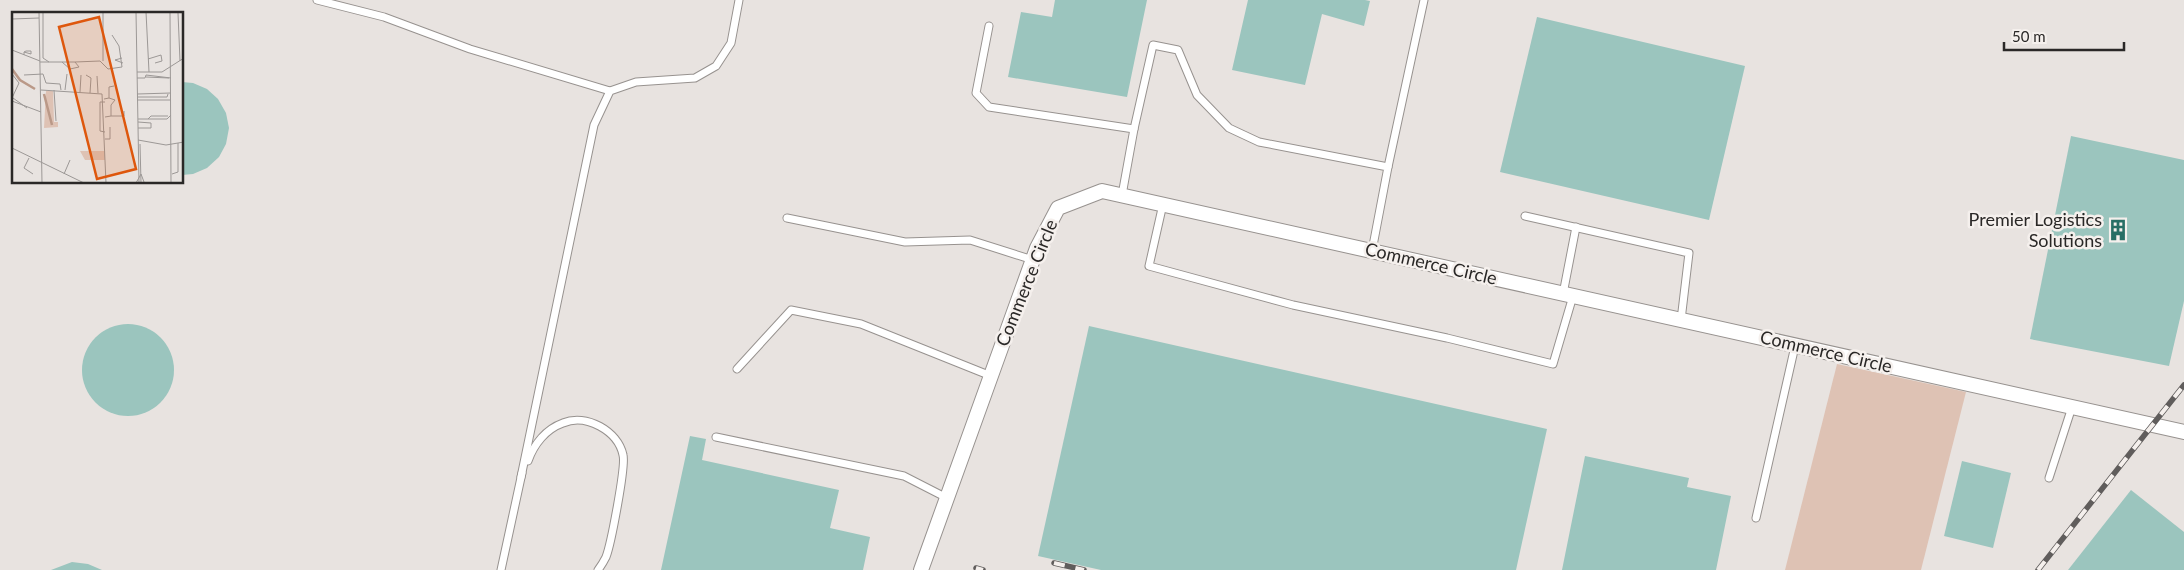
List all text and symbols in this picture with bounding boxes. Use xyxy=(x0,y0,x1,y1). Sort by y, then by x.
inset map xyxy=(12,12,184,184)
scale bar xyxy=(2004,20,2124,52)
text: 50 m xyxy=(2012,27,2046,45)
place label: Premier Logistics Solutions xyxy=(1969,208,2102,251)
street label: Commerce Circle xyxy=(991,216,1062,349)
building icon: Premier Logistics Solutions xyxy=(2105,217,2131,243)
street label: Commerce Circle xyxy=(1363,237,1499,289)
street label: Commerce Circle xyxy=(1758,325,1894,377)

